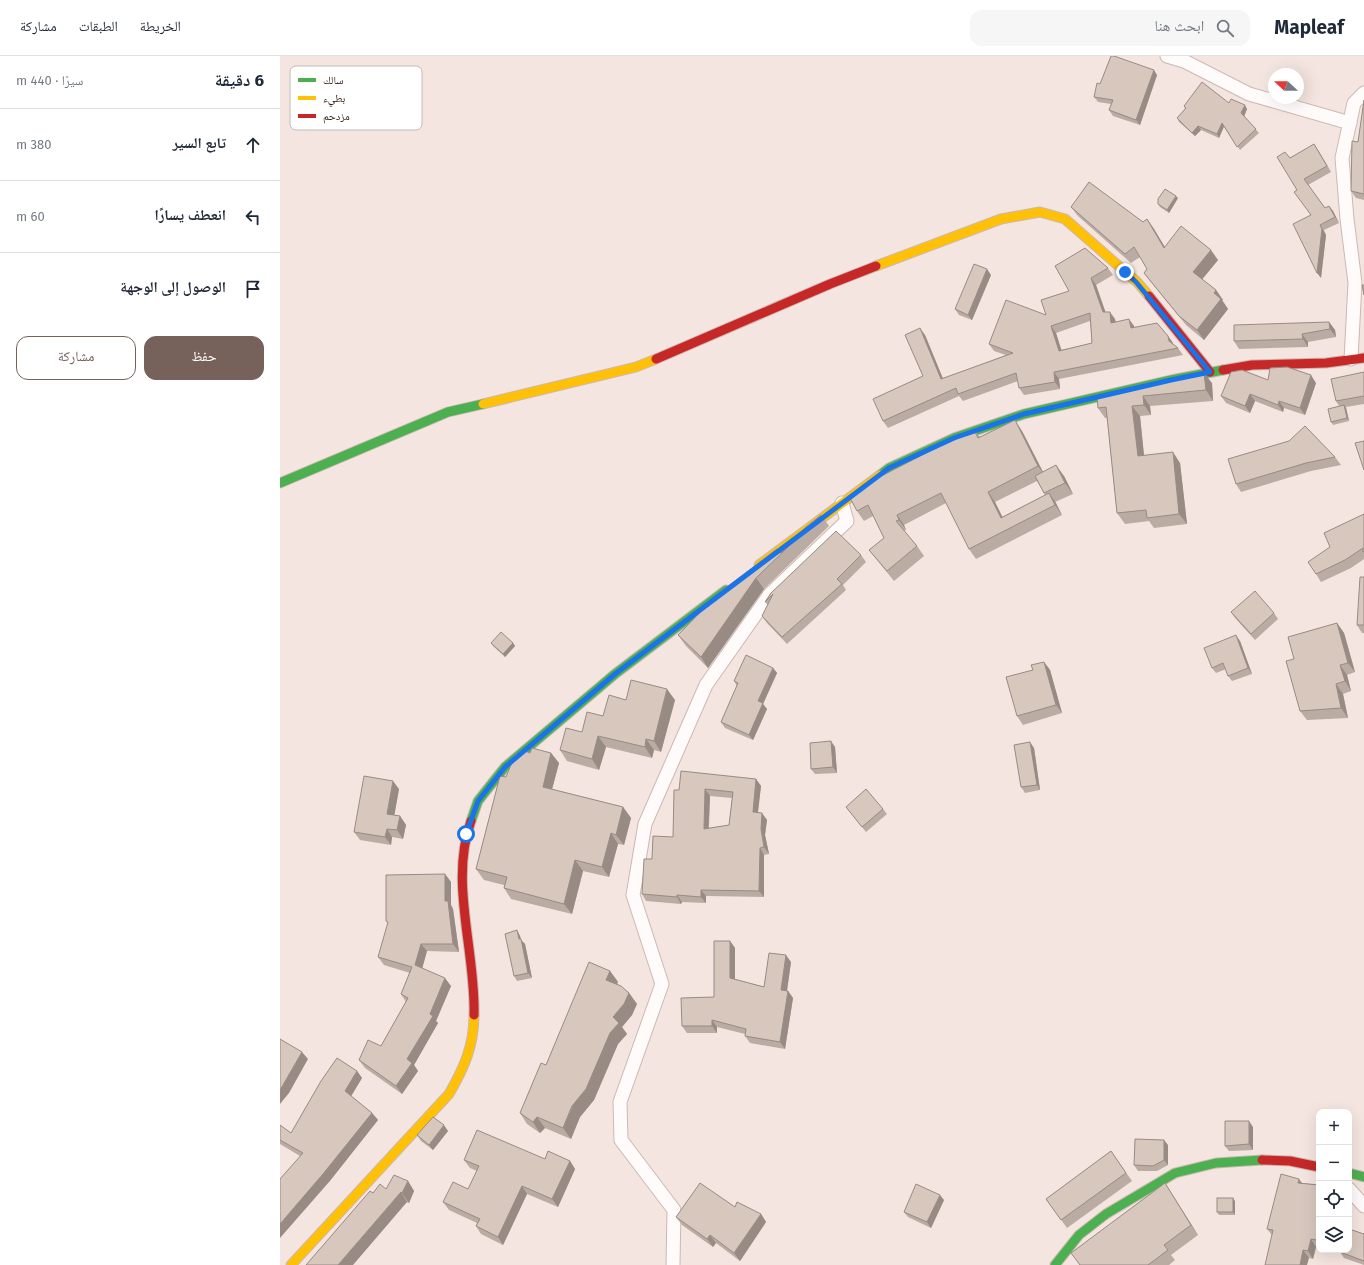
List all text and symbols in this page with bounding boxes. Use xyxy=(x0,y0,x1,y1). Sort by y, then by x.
search box xyxy=(970,10,1250,46)
text: Mapleaf xyxy=(1274,16,1344,39)
text: ابحث هنا xyxy=(1155,17,1204,35)
icon: search xyxy=(1214,17,1236,39)
text: مشاركة xyxy=(20,18,57,35)
text: الطبقات xyxy=(79,18,118,35)
text: الخريطة xyxy=(140,18,181,35)
legend xyxy=(290,66,422,130)
north arrow xyxy=(1268,68,1304,104)
text: 6 دقيقة xyxy=(215,70,264,91)
text: سيرًا · 440 m xyxy=(16,73,83,88)
text: سالك xyxy=(323,74,343,87)
text: بطيء xyxy=(323,92,345,107)
text: مزدحم xyxy=(323,110,350,124)
text: تابع السير xyxy=(172,134,226,152)
icon: ahead xyxy=(242,134,264,156)
text: 380 m xyxy=(16,137,52,152)
text: انعطف يسارًا xyxy=(154,206,226,224)
icon: left xyxy=(242,206,264,228)
text: 60 m xyxy=(16,209,45,224)
route end xyxy=(1116,263,1134,281)
text: الوصول إلى الوجهة xyxy=(120,278,226,296)
icon: arrive xyxy=(242,278,264,300)
button: مشاركة xyxy=(16,336,136,380)
button: حفظ xyxy=(144,336,264,380)
route start xyxy=(457,825,475,843)
map controls xyxy=(1316,1109,1352,1253)
button: + xyxy=(1316,1109,1352,1145)
button: − xyxy=(1316,1145,1352,1181)
button: locate xyxy=(1316,1181,1352,1217)
button: layers xyxy=(1316,1217,1352,1253)

